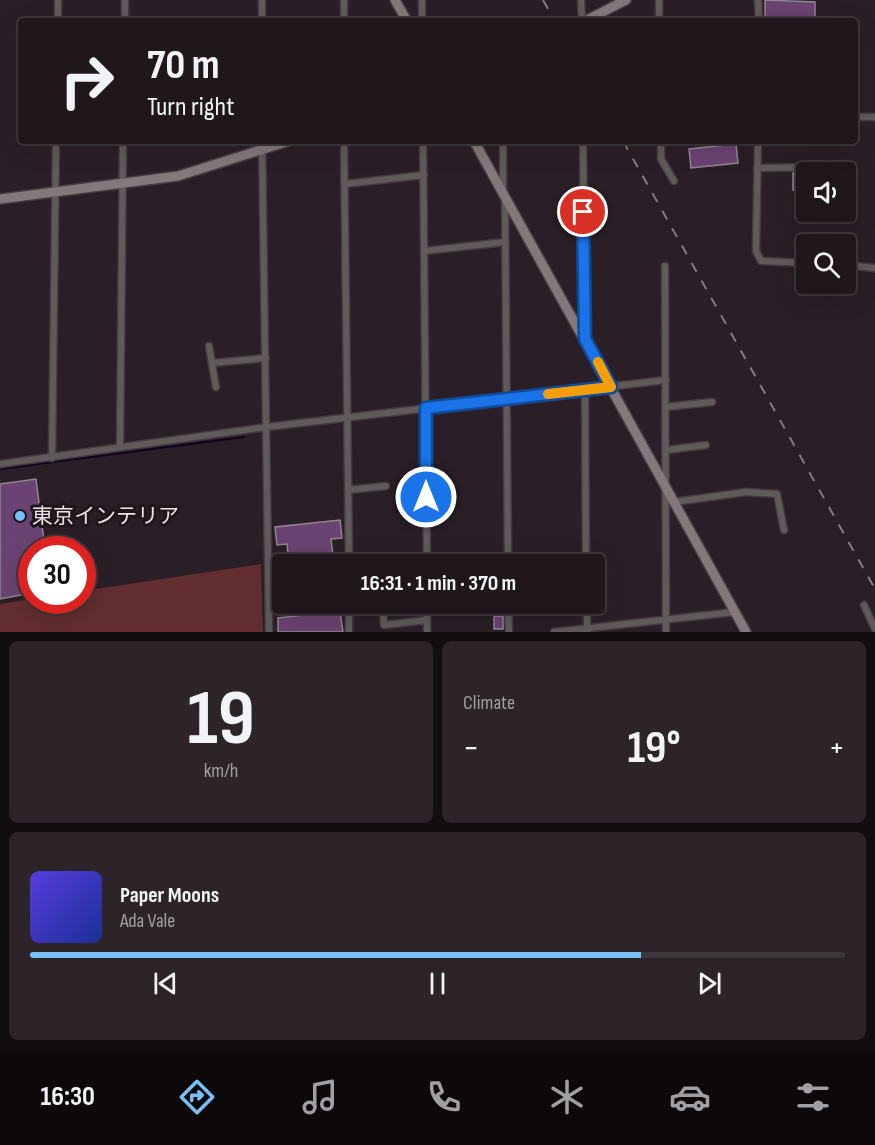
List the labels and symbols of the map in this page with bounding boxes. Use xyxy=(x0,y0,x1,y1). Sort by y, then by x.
pin xyxy=(557,186,608,237)
position arrow xyxy=(394,465,458,529)
place label: 東京インテリア xyxy=(32,504,179,529)
marker: 東京インテリア xyxy=(13,509,27,523)
speed limit sign: 30 xyxy=(18,536,96,614)

